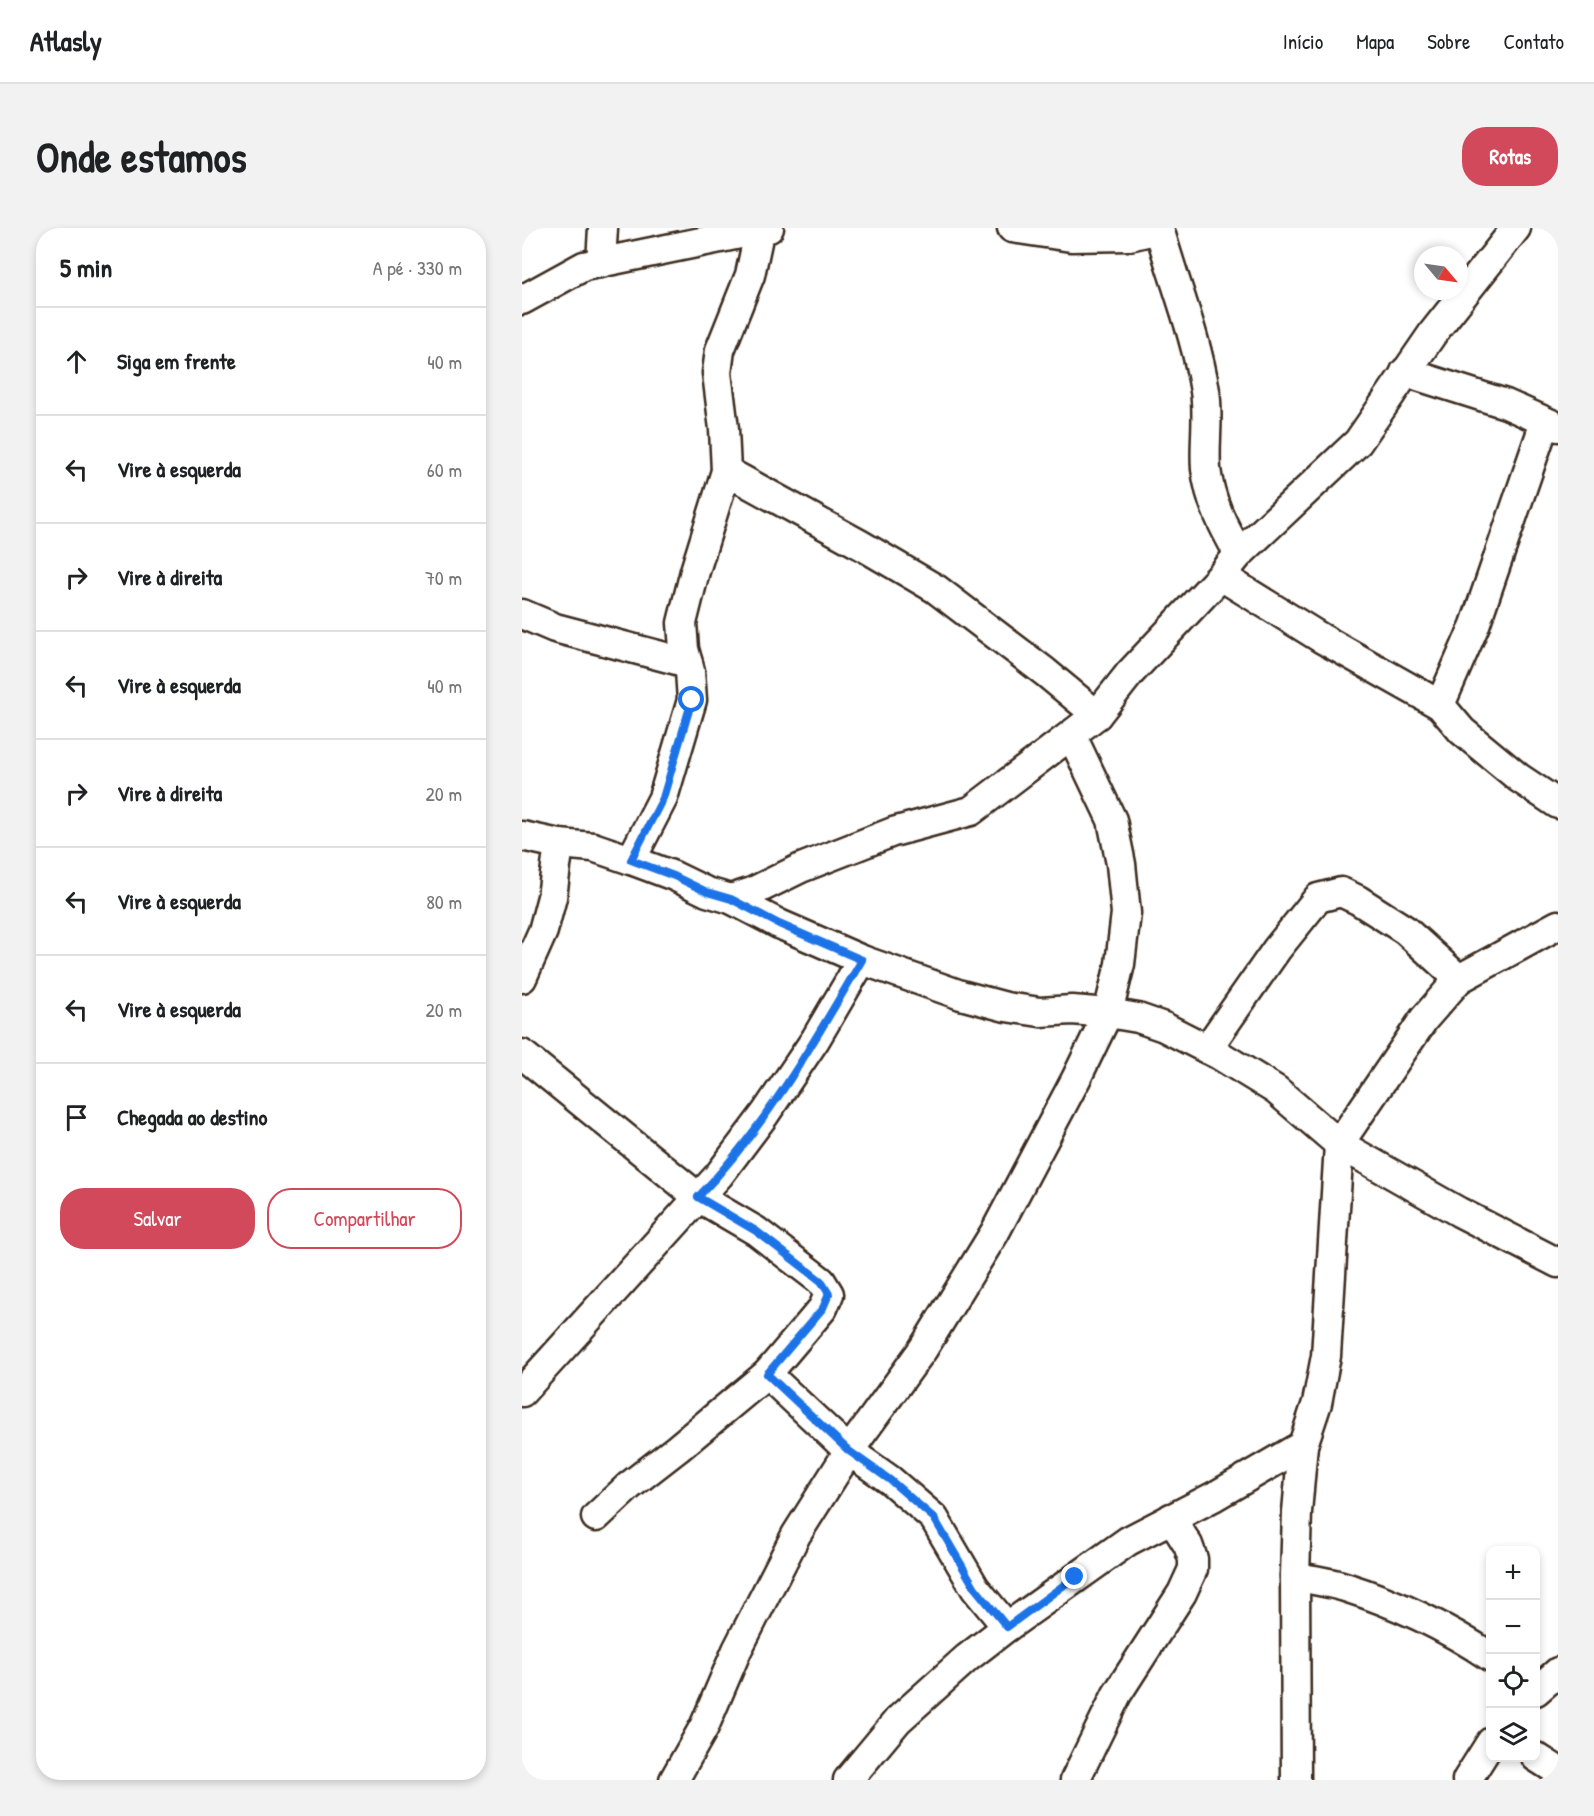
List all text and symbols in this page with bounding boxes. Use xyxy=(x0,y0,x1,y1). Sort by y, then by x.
text: Atlasly xyxy=(30,22,102,60)
text: Início xyxy=(1283,27,1323,56)
text: Mapa xyxy=(1356,27,1394,56)
text: Sobre xyxy=(1427,27,1470,56)
text: Contato xyxy=(1503,27,1564,56)
button: Rotas xyxy=(1462,127,1558,186)
text: Onde estamos xyxy=(36,128,247,185)
north arrow xyxy=(1414,246,1468,300)
text: 5 min xyxy=(60,250,112,285)
text: A pé · 330 m xyxy=(373,254,462,281)
icon: ahead xyxy=(60,345,93,378)
text: Siga em frente xyxy=(117,346,236,376)
text: 40 m xyxy=(427,348,462,375)
icon: left xyxy=(60,453,93,486)
text: Vire à esquerda xyxy=(117,454,241,484)
text: 60 m xyxy=(427,456,462,483)
icon: right xyxy=(60,561,93,594)
text: Vire à direita xyxy=(117,562,222,592)
text: 70 m xyxy=(425,564,462,591)
icon: left xyxy=(60,669,93,702)
text: Vire à esquerda xyxy=(117,670,241,700)
text: 40 m xyxy=(427,672,462,699)
route start xyxy=(678,686,704,712)
icon: right xyxy=(60,777,93,810)
text: Vire à direita xyxy=(117,778,222,808)
text: 20 m xyxy=(425,780,462,807)
icon: left xyxy=(60,885,93,918)
text: Vire à esquerda xyxy=(117,886,241,916)
text: 80 m xyxy=(426,888,462,915)
icon: left xyxy=(60,993,93,1026)
text: Vire à esquerda xyxy=(117,994,241,1024)
text: 20 m xyxy=(425,996,462,1023)
icon: arrive xyxy=(60,1101,93,1134)
text: Chegada ao destino xyxy=(117,1102,267,1132)
button: Salvar xyxy=(60,1188,255,1249)
button: Compartilhar xyxy=(267,1188,462,1249)
map controls xyxy=(1486,1546,1540,1762)
button: + xyxy=(1486,1546,1540,1600)
route end xyxy=(1061,1563,1087,1589)
button: − xyxy=(1486,1600,1540,1654)
button: locate xyxy=(1486,1654,1540,1708)
button: layers xyxy=(1486,1708,1540,1762)

